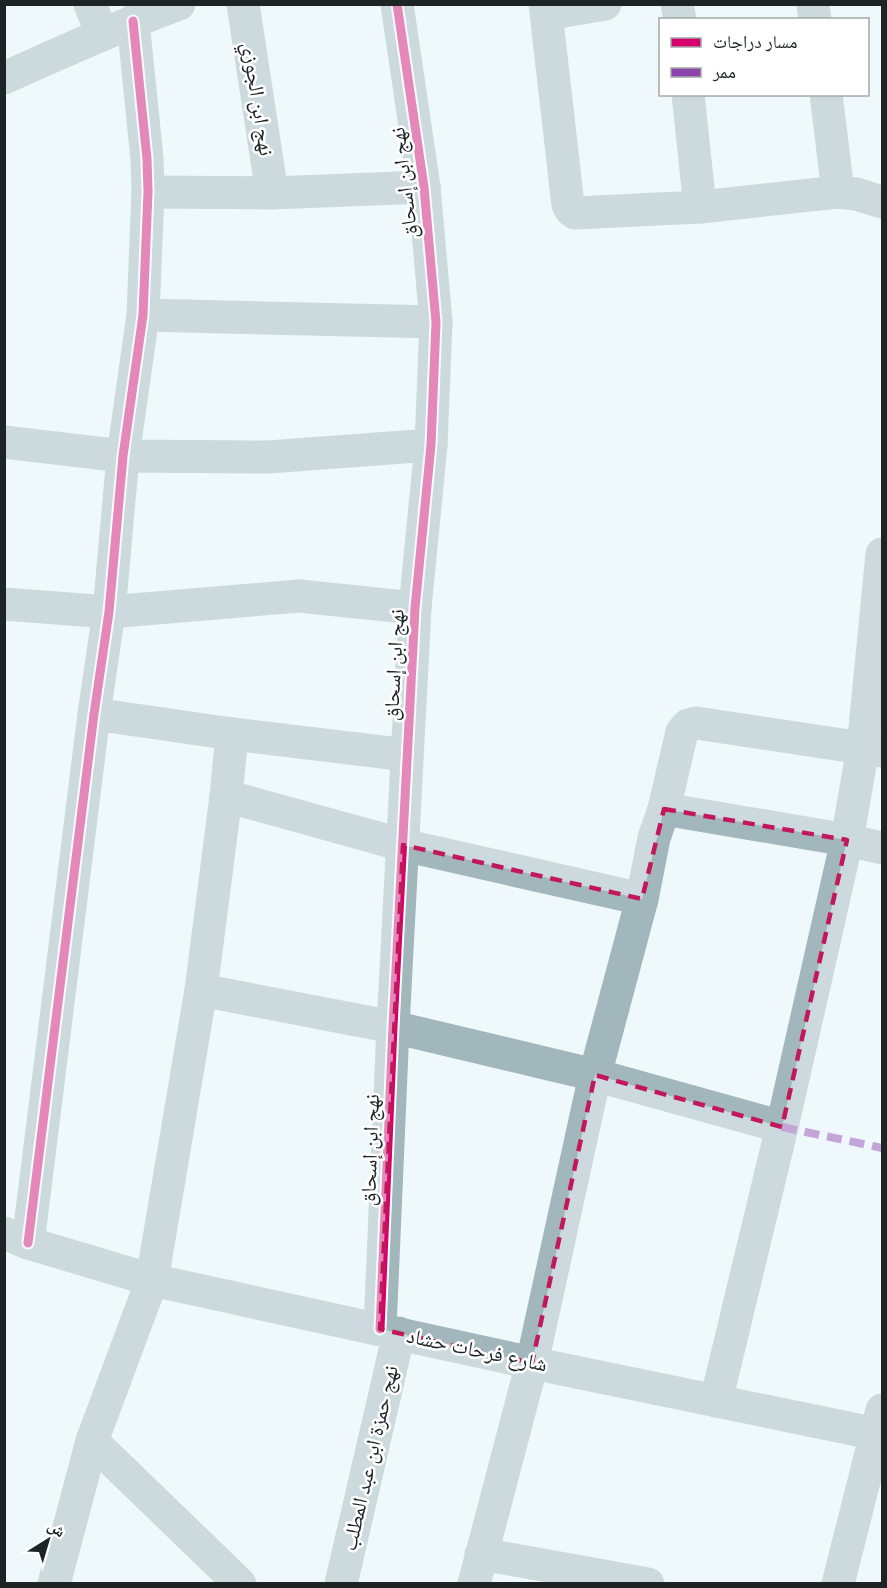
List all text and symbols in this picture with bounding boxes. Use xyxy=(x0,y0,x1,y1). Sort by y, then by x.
legend xyxy=(659,18,869,96)
text: مسار دراجات xyxy=(713,31,797,52)
street label: نهج ابن الجوزي xyxy=(233,40,280,158)
text: ممر xyxy=(712,61,736,82)
street label: نهج ابن إسحاق xyxy=(384,126,425,240)
street label: نهج ابن إسحاق xyxy=(378,608,411,722)
street label: نهج ابن إسحاق xyxy=(355,1094,386,1207)
street label: شارع فرحات حشاد xyxy=(404,1322,550,1378)
street label: نهج حمزة ابن عبد المطلب xyxy=(336,1363,404,1553)
north arrow xyxy=(18,1510,78,1570)
text: ش xyxy=(44,1516,69,1541)

